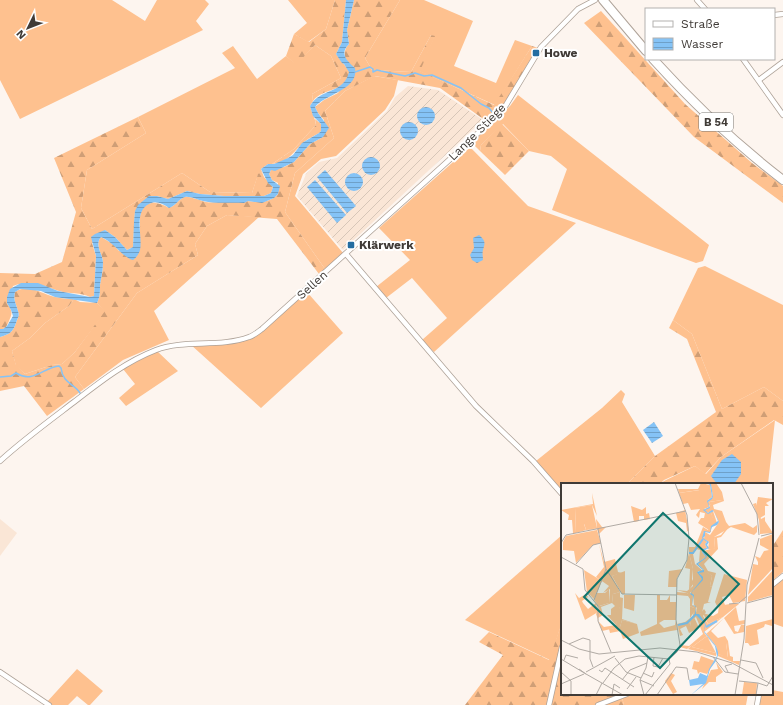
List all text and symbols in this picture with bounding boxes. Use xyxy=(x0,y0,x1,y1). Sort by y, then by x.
north arrow xyxy=(8,8,48,48)
legend xyxy=(645,8,775,60)
text: Straße xyxy=(681,17,720,31)
text: N xyxy=(14,27,29,42)
text: Wasser xyxy=(681,37,723,51)
place label: Howe xyxy=(544,46,578,60)
marker: Howe xyxy=(531,48,541,58)
street label: Lange Stiege xyxy=(446,101,508,163)
road number: B 54 xyxy=(699,113,733,131)
place label: Klärwerk xyxy=(359,238,414,252)
marker: Klärwerk xyxy=(346,240,356,250)
street label: Sellen xyxy=(294,268,330,302)
inset map xyxy=(561,483,773,695)

